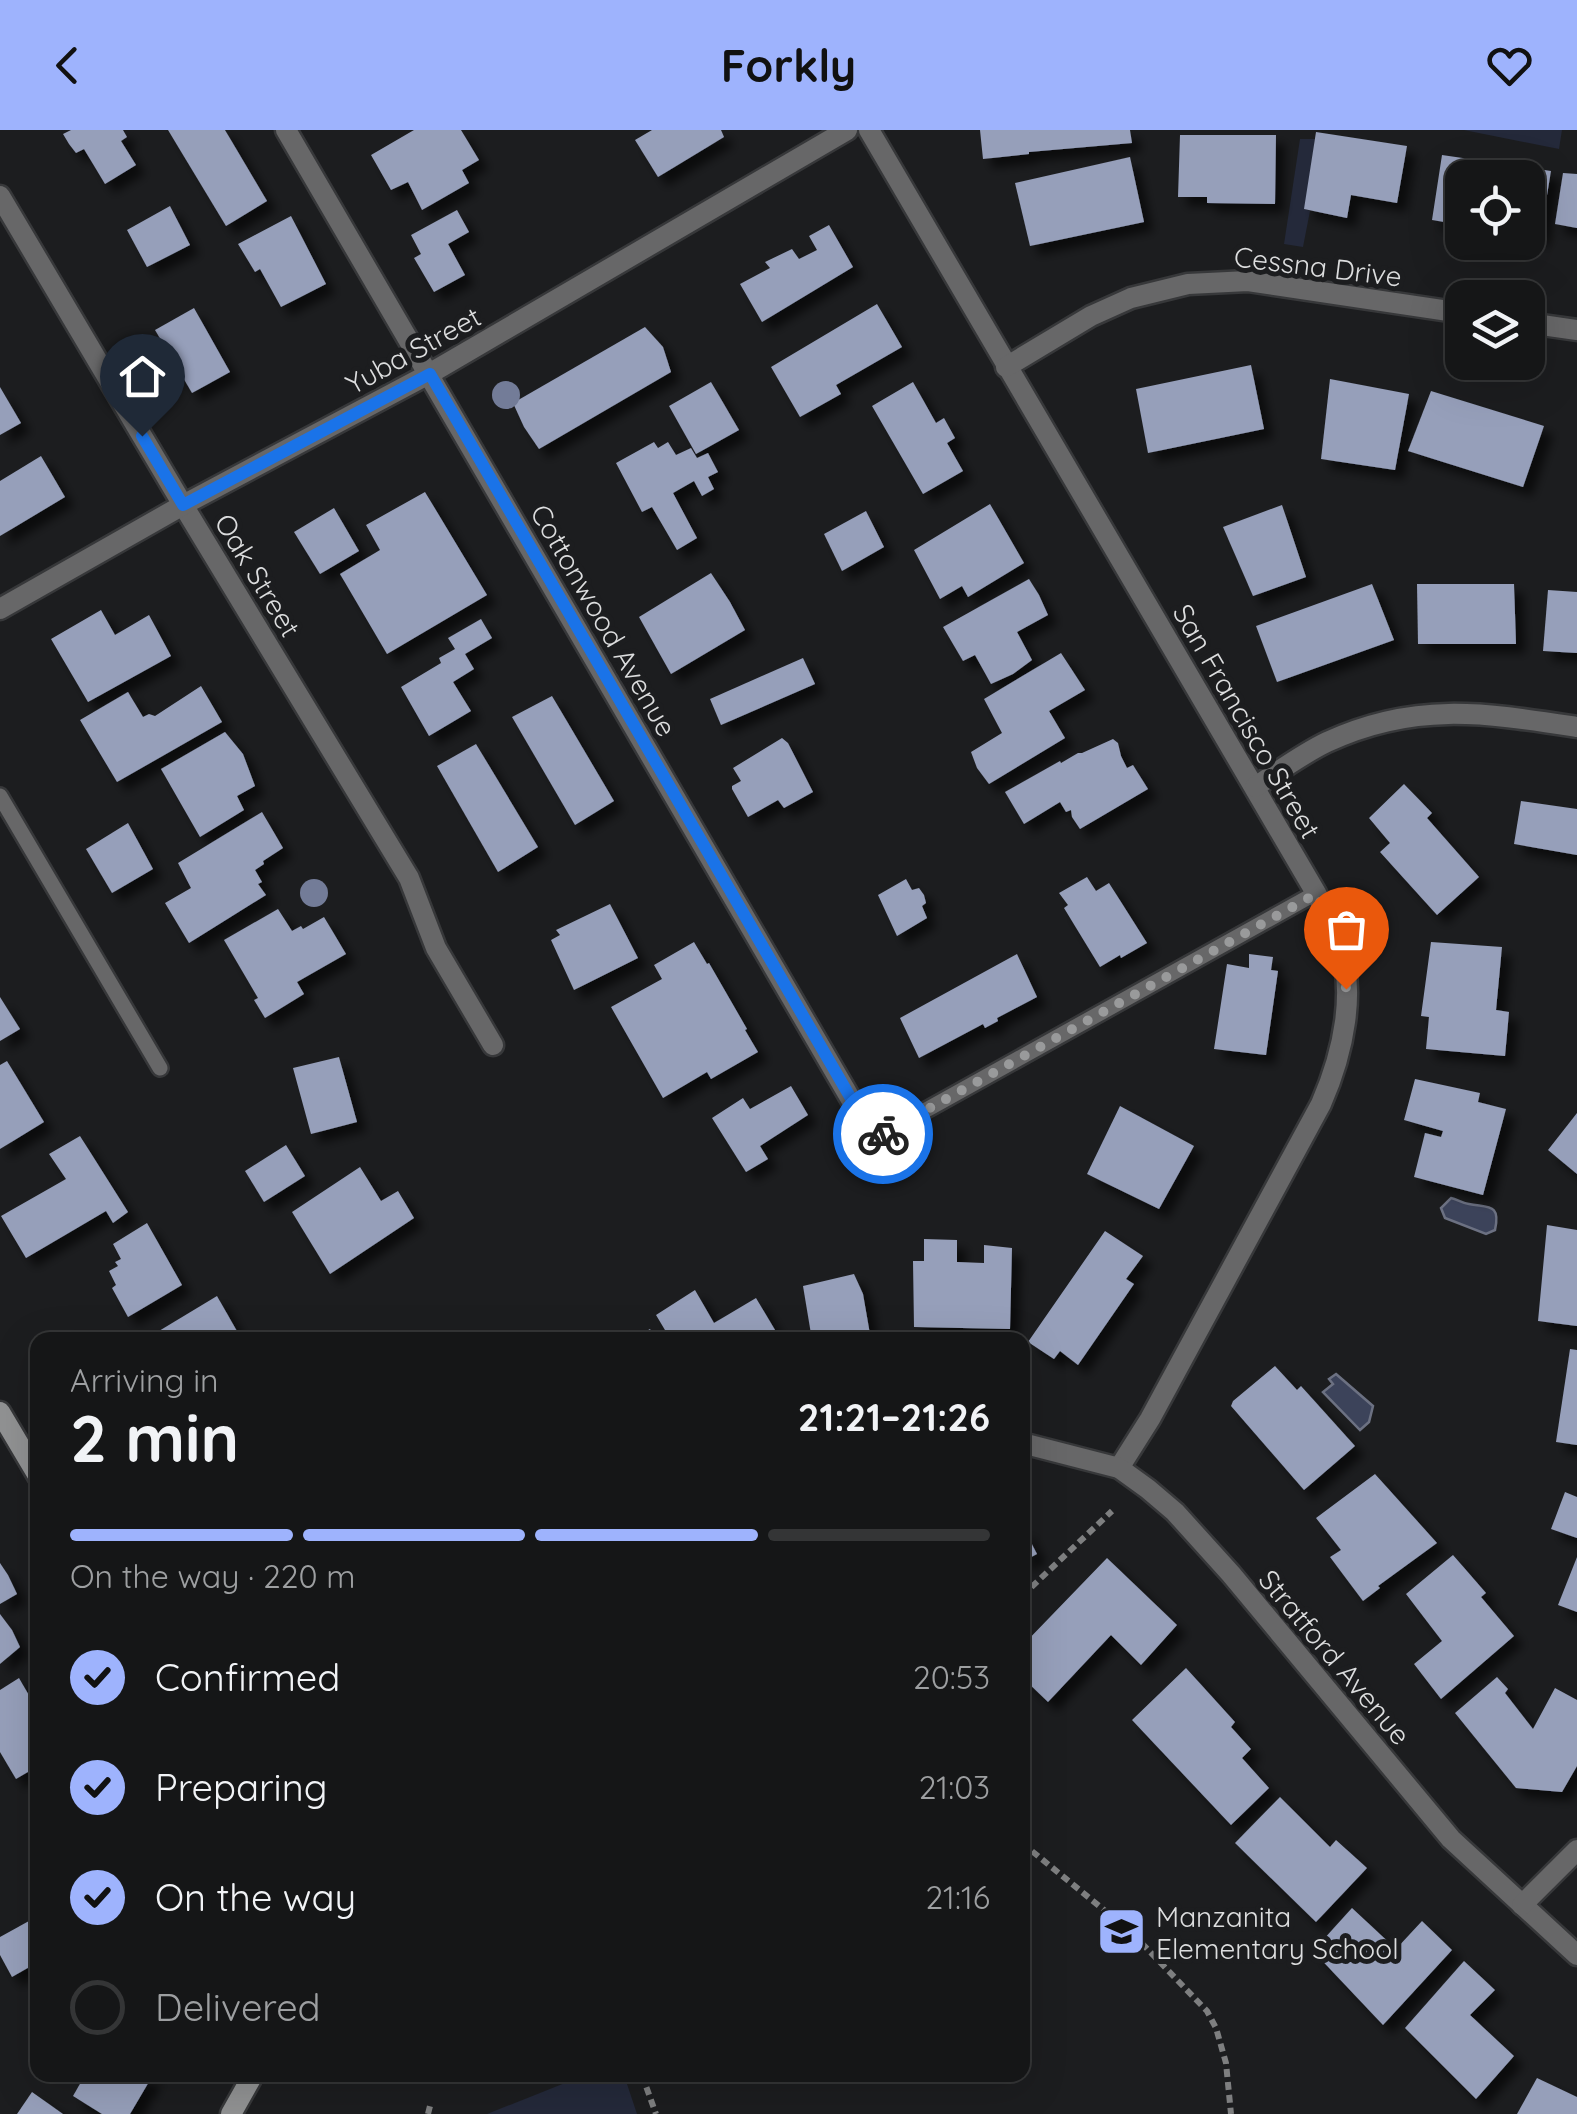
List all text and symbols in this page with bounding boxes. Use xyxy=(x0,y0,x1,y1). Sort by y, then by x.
text: Forkly xyxy=(721,37,856,93)
icon: back xyxy=(40,38,95,93)
icon: heart xyxy=(1482,38,1537,93)
map controls xyxy=(1445,160,1545,380)
button: locate xyxy=(1445,160,1545,260)
street label: Cessna Drive xyxy=(1232,238,1404,294)
button: layers xyxy=(1445,280,1545,380)
street label: Yuba Street xyxy=(339,299,487,401)
pin xyxy=(100,334,185,437)
icon: home xyxy=(115,349,170,404)
street label: Cottonwood Avenue xyxy=(523,498,685,742)
street label: Oak Street xyxy=(208,507,308,643)
street label: San Francisco Street xyxy=(1166,598,1328,844)
pin xyxy=(1304,887,1389,990)
icon: bag xyxy=(1319,902,1374,957)
courier xyxy=(833,1084,933,1184)
icon: bike xyxy=(856,1107,911,1162)
text: Arriving in xyxy=(70,1360,219,1400)
text: 21:21–21:26 xyxy=(798,1393,990,1441)
text: 2 min xyxy=(70,1397,239,1478)
text: On the way · 220 m xyxy=(70,1556,355,1596)
street label: Stratford Avenue xyxy=(1252,1562,1418,1752)
icon: check xyxy=(70,1650,125,1705)
text: Confirmed xyxy=(155,1653,340,1701)
text: 20:53 xyxy=(913,1657,990,1697)
icon: check xyxy=(70,1760,125,1815)
text: Preparing xyxy=(155,1763,327,1811)
text: 21:03 xyxy=(919,1767,990,1807)
icon: check xyxy=(70,1870,125,1925)
text: On the way xyxy=(155,1873,356,1921)
text: 21:16 xyxy=(925,1877,990,1917)
place label: Manzanita Elementary School xyxy=(1156,1899,1399,1966)
school or university icon: Manzanita Elementary School xyxy=(1095,1906,1147,1958)
text: Delivered xyxy=(155,1983,321,2031)

